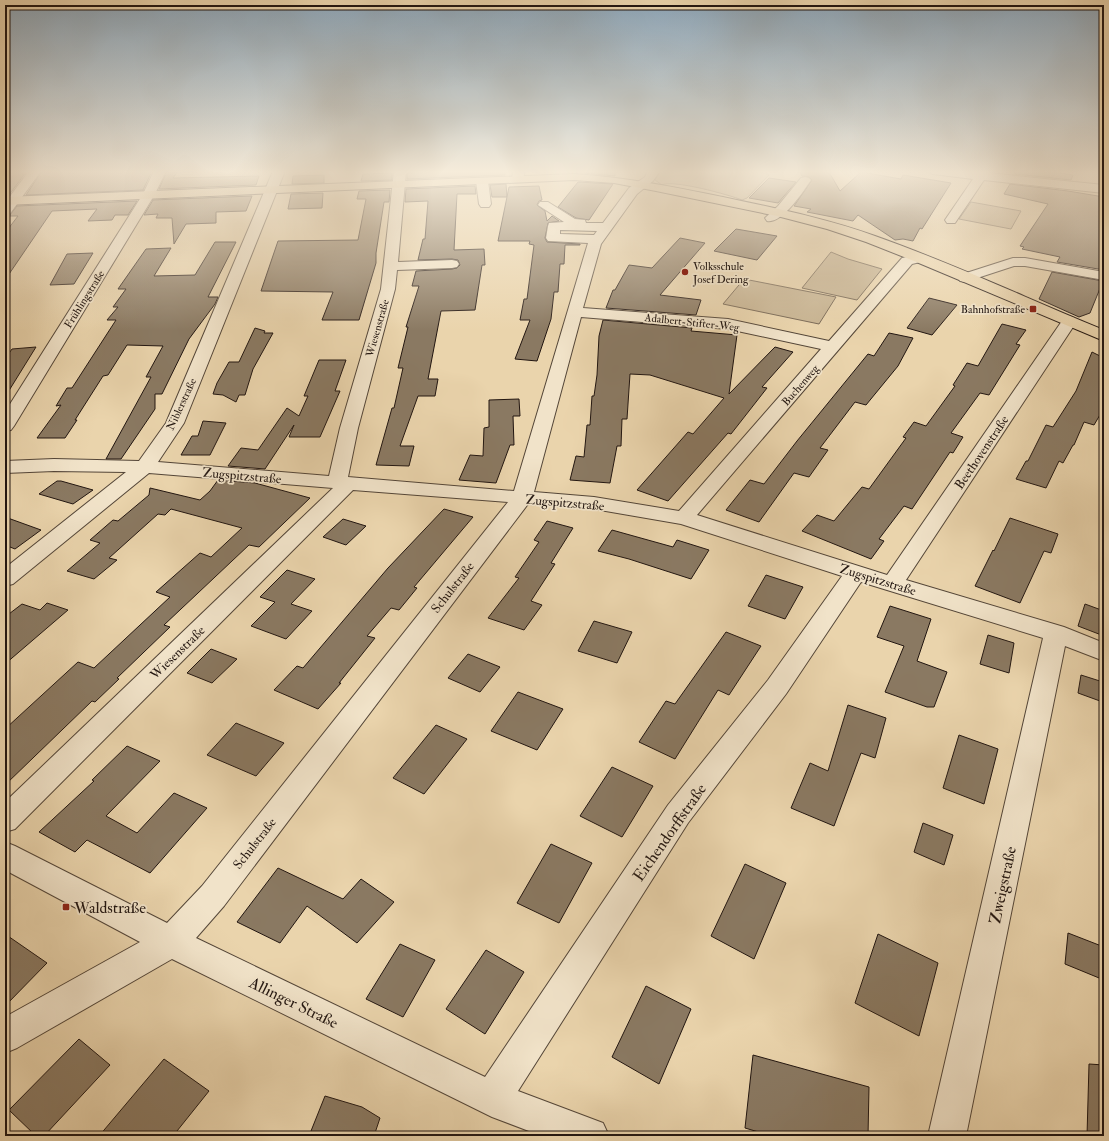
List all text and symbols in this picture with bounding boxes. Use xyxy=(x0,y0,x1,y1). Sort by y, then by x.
place label: Volksschule Josef Dering xyxy=(692,260,749,287)
marker: Volksschule Josef Dering xyxy=(680,267,690,277)
street label: Frühlingstraße xyxy=(62,268,108,330)
street label: Wiesenstraße xyxy=(363,298,392,359)
place label: Bahnhofstraße xyxy=(961,303,1025,316)
marker: Bahnhofstraße xyxy=(1028,304,1038,314)
street label: Adalbert-Stifter-Weg xyxy=(643,311,741,334)
street label: Buchenweg xyxy=(779,362,822,408)
street label: Niblerstraße xyxy=(164,376,199,432)
street label: Beethovenstraße xyxy=(951,412,1013,492)
street label: Zugspitzstraße xyxy=(202,465,283,488)
street label: Zugspitzstraße xyxy=(525,492,606,515)
street label: Schulstraße xyxy=(428,558,478,616)
street label: Zugspitzstraße xyxy=(837,561,918,600)
street label: Wiesenstraße xyxy=(146,622,209,683)
street label: Eichendorffstraße xyxy=(629,780,711,885)
street label: Schulstraße xyxy=(230,814,280,872)
street label: Zweigstraße xyxy=(985,844,1021,926)
place label: Waldstraße xyxy=(73,898,146,918)
marker: Waldstraße xyxy=(61,902,71,912)
street label: Allinger Straße xyxy=(245,972,342,1033)

